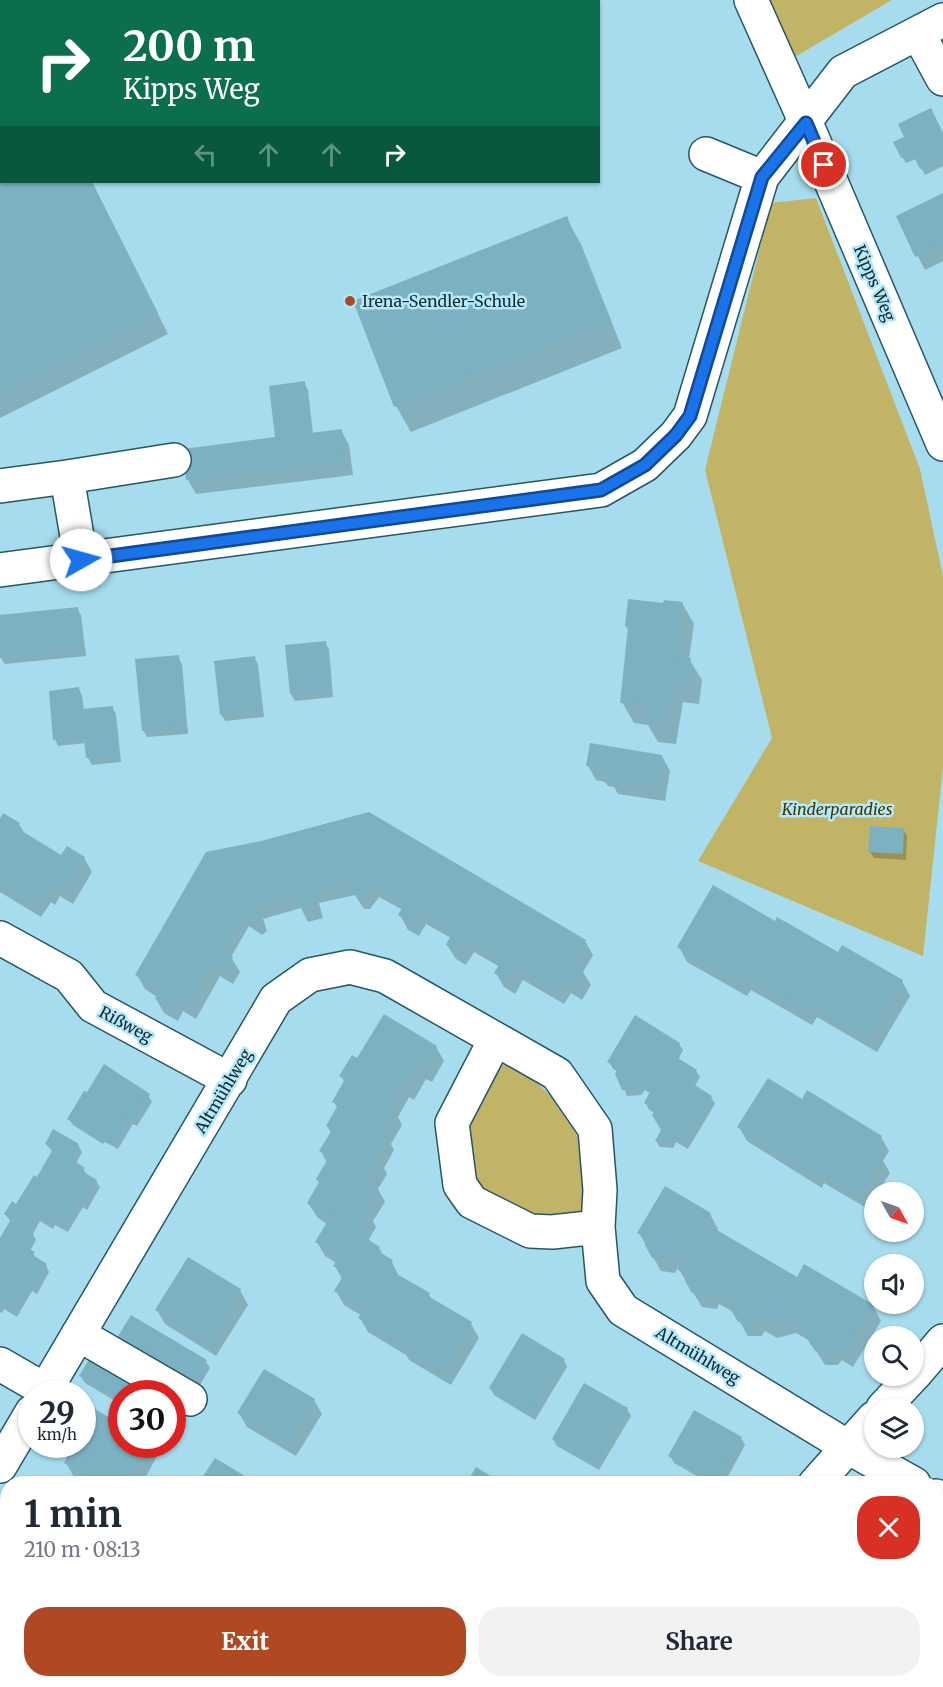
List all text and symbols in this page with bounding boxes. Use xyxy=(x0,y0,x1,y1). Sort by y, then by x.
text: 200 m xyxy=(123,20,255,72)
icon: right xyxy=(24,24,102,102)
text: Kipps Weg xyxy=(123,72,260,106)
icon: left xyxy=(189,138,222,171)
icon: ahead xyxy=(252,138,285,171)
icon: ahead xyxy=(315,138,348,171)
icon: right xyxy=(378,138,411,171)
pin xyxy=(798,139,849,190)
icon: arrive xyxy=(807,148,840,181)
street label: Kipps Weg xyxy=(850,242,900,325)
place label: Irena-Sendler-Schule xyxy=(362,291,525,311)
marker: Irena-Sendler-Schule xyxy=(343,294,357,308)
position arrow xyxy=(49,528,113,592)
park label: Kinderparadies xyxy=(781,799,893,819)
street label: Rißweg xyxy=(96,1002,156,1047)
street label: Altmühlweg xyxy=(189,1045,256,1138)
north arrow xyxy=(864,1182,924,1242)
map controls xyxy=(864,1182,924,1458)
button: sound xyxy=(864,1254,924,1314)
street label: Altmühlweg xyxy=(651,1321,744,1388)
button: search xyxy=(864,1326,924,1386)
speed limit sign: 30 xyxy=(108,1380,186,1458)
text: 29 xyxy=(39,1393,75,1431)
button: layers xyxy=(864,1398,924,1458)
text: km/h xyxy=(37,1425,77,1444)
text: 1 min xyxy=(24,1492,122,1537)
button: close xyxy=(857,1496,920,1559)
text: 210 m · 08:13 xyxy=(24,1537,141,1562)
button: Exit xyxy=(24,1607,466,1676)
button: Share xyxy=(478,1607,920,1676)

